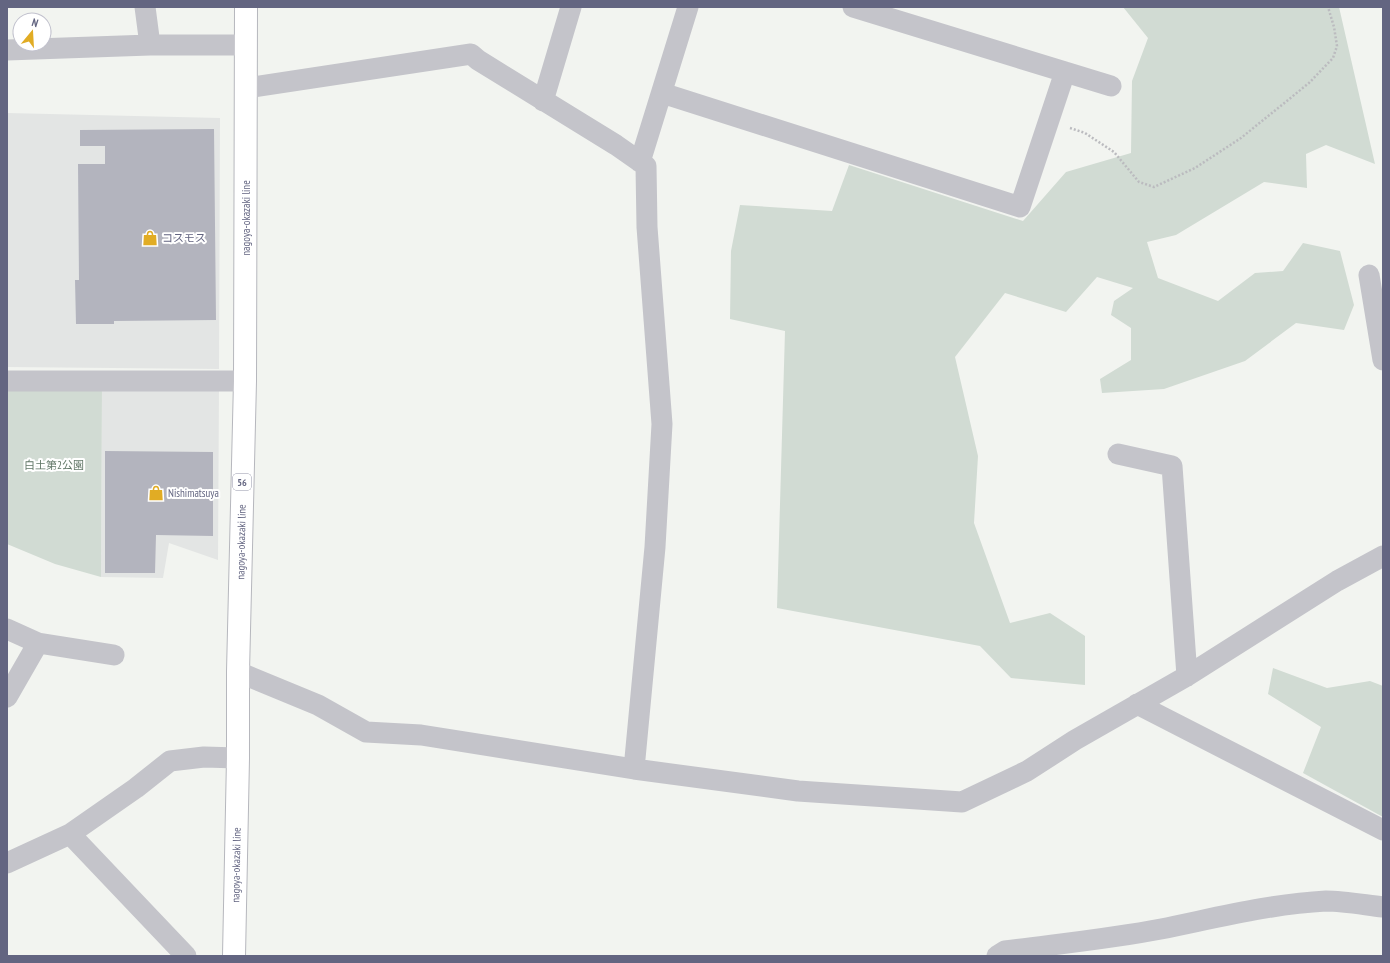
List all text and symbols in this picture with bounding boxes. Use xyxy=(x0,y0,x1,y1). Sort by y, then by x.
north arrow xyxy=(12,12,52,52)
text: N xyxy=(30,15,40,30)
street label: nagoya-okazaki line xyxy=(239,180,253,256)
shop icon: コスモス xyxy=(141,229,159,247)
place label: コスモス xyxy=(162,231,206,245)
park label: 白土第2公園 xyxy=(24,458,84,472)
road number: 56 xyxy=(233,474,251,490)
shop icon: Nishimatsuya xyxy=(147,484,165,502)
place label: Nishimatsuya xyxy=(168,486,219,500)
street label: nagoya-okazaki line xyxy=(233,504,249,580)
street label: nagoya-okazaki line xyxy=(228,827,244,903)

